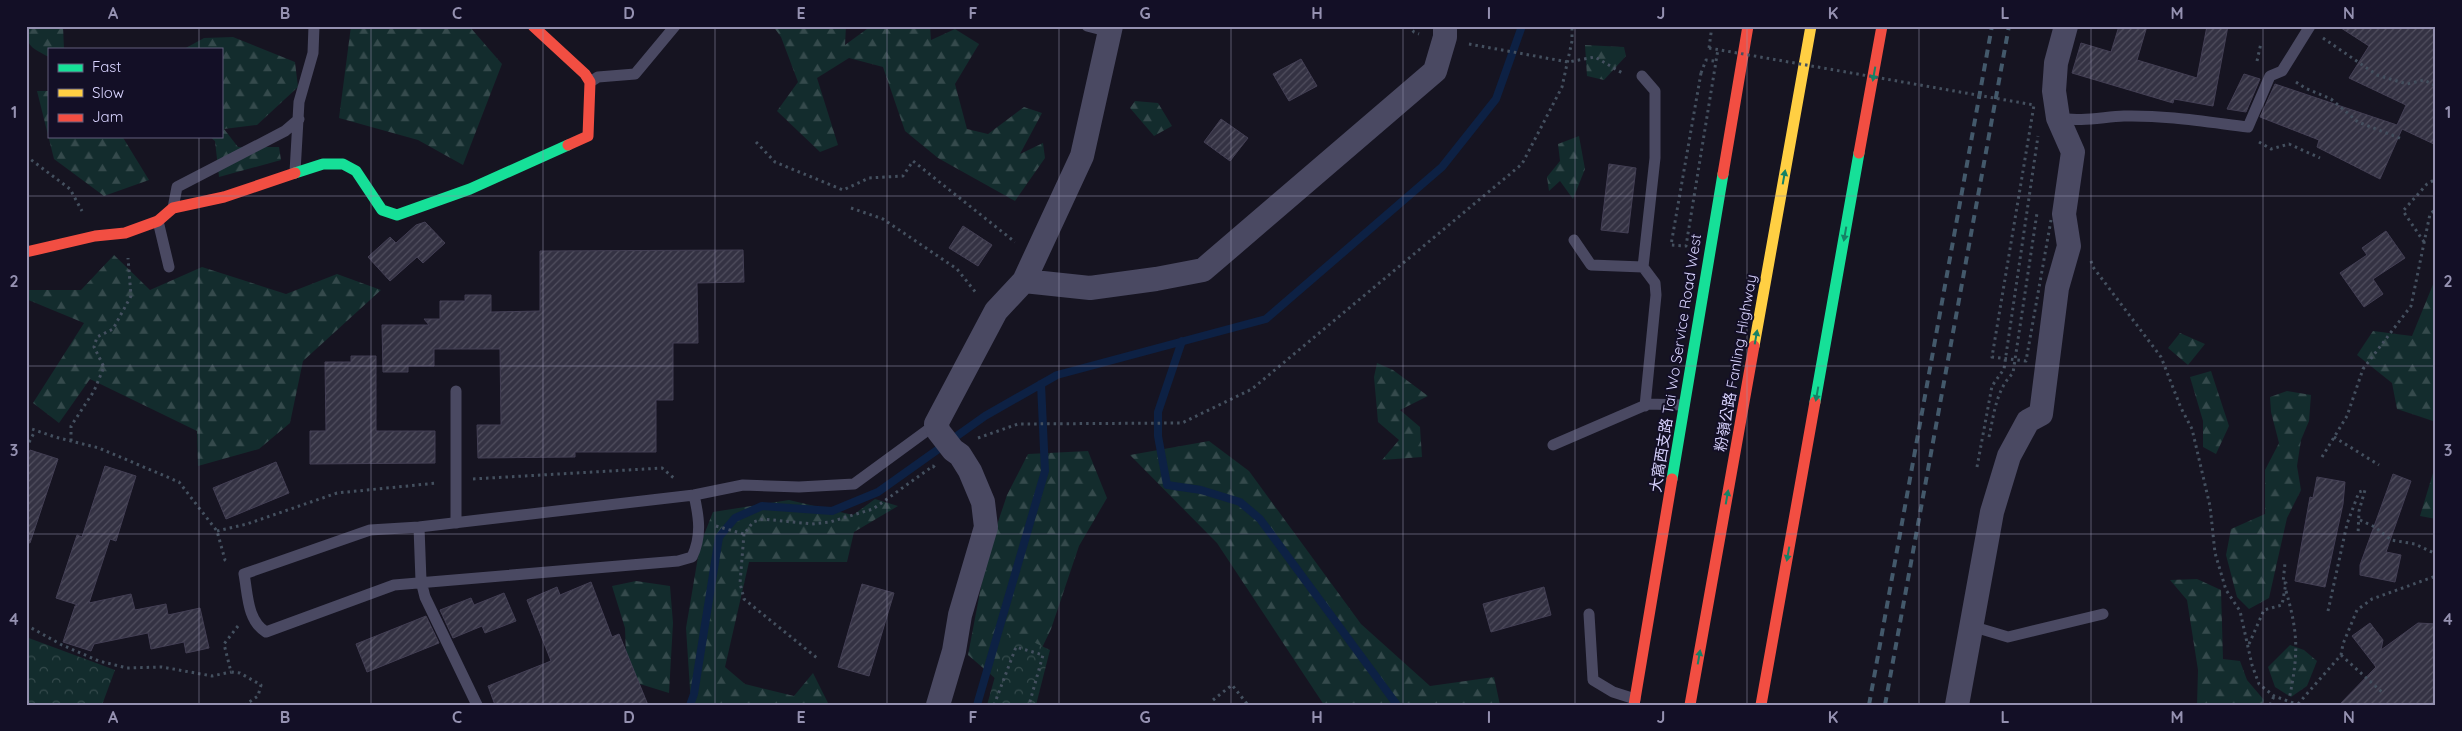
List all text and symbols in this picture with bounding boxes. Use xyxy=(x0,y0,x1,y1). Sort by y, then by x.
text: A xyxy=(108,3,119,23)
text: B xyxy=(280,3,290,23)
text: C xyxy=(452,3,462,23)
text: D xyxy=(623,3,635,23)
text: E xyxy=(796,3,806,23)
text: F xyxy=(969,3,978,23)
text: G xyxy=(1139,3,1151,23)
text: H xyxy=(1311,3,1323,23)
text: I xyxy=(1487,3,1491,23)
text: J xyxy=(1657,3,1665,23)
text: K xyxy=(1828,3,1838,23)
text: L xyxy=(2001,3,2010,23)
text: M xyxy=(2170,3,2184,23)
text: N xyxy=(2343,3,2355,23)
legend xyxy=(48,48,222,138)
text: Fast xyxy=(92,57,121,76)
one-way arrow xyxy=(1869,67,1877,83)
text: Slow xyxy=(92,83,124,102)
text: 1 xyxy=(11,102,17,122)
text: 1 xyxy=(2445,102,2451,122)
text: Jam xyxy=(92,107,123,126)
one-way arrow xyxy=(1781,169,1789,185)
one-way arrow xyxy=(1841,227,1849,243)
street label: 大窩西支路 Tai Wo Service Road West xyxy=(1646,232,1705,494)
text: 2 xyxy=(9,271,19,291)
text: 2 xyxy=(2443,271,2453,291)
street label: 粉嶺公路 Fanling Highway xyxy=(1711,273,1760,453)
one-way arrow xyxy=(1752,328,1760,344)
one-way arrow xyxy=(1812,387,1820,403)
text: 3 xyxy=(10,440,18,460)
text: 3 xyxy=(2444,440,2452,460)
one-way arrow xyxy=(1724,488,1732,504)
one-way arrow xyxy=(1784,546,1792,562)
text: 4 xyxy=(9,609,19,629)
text: 4 xyxy=(2443,609,2453,629)
one-way arrow xyxy=(1695,648,1703,664)
text: A xyxy=(108,707,119,727)
text: B xyxy=(280,707,290,727)
text: C xyxy=(452,707,462,727)
text: D xyxy=(623,707,635,727)
text: E xyxy=(796,707,806,727)
text: F xyxy=(969,707,978,727)
text: G xyxy=(1139,707,1151,727)
text: H xyxy=(1311,707,1323,727)
text: I xyxy=(1487,707,1491,727)
text: J xyxy=(1657,707,1665,727)
text: K xyxy=(1828,707,1838,727)
text: L xyxy=(2001,707,2010,727)
text: M xyxy=(2170,707,2184,727)
text: N xyxy=(2343,707,2355,727)

